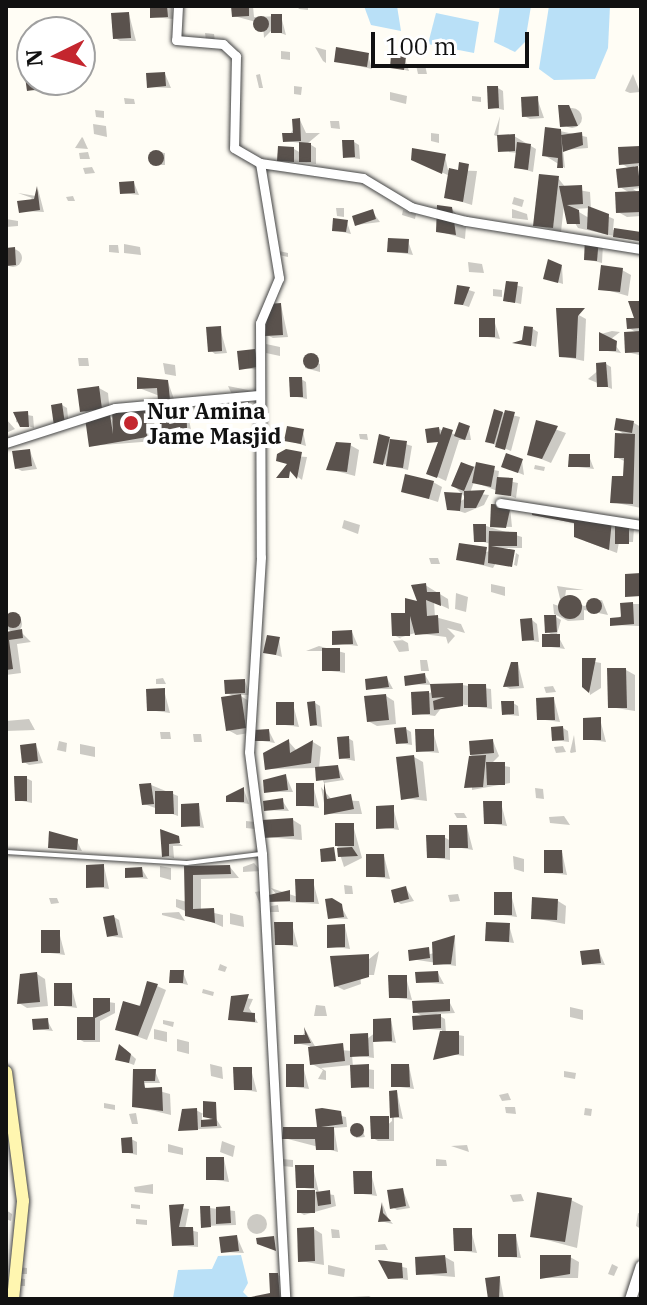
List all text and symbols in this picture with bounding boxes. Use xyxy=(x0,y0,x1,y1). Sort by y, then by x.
north arrow xyxy=(16,16,96,96)
scale bar xyxy=(375,16,533,66)
text: 100 m xyxy=(385,30,457,62)
text: N xyxy=(18,48,49,68)
place label: Nur Amina Jame Masjid xyxy=(147,397,281,448)
marker: Nur Amina Jame Masjid xyxy=(122,414,140,432)

